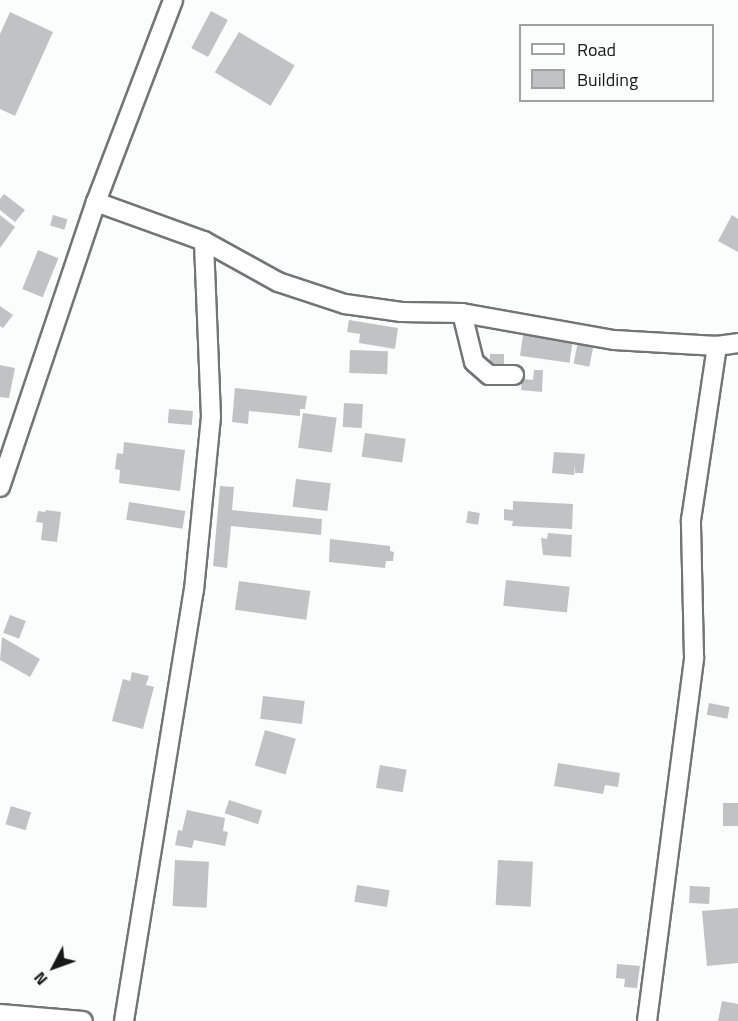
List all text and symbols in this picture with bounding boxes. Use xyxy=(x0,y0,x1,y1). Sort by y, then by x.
legend xyxy=(519,24,714,102)
text: Road xyxy=(577,36,616,63)
text: Building xyxy=(577,66,638,93)
north arrow xyxy=(24,937,84,997)
text: N xyxy=(28,967,53,991)

